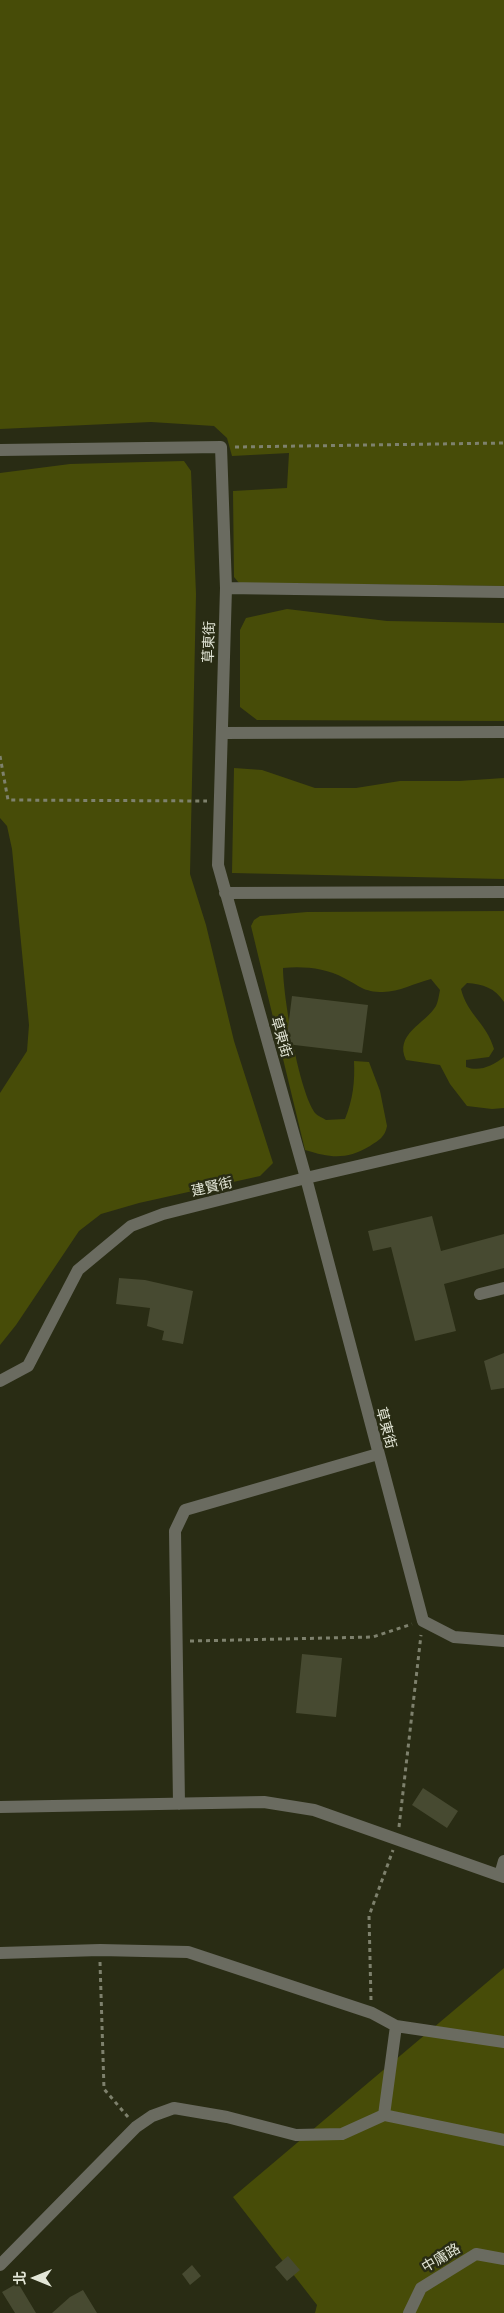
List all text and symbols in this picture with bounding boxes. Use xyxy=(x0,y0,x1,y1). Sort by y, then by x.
street label: 草東街 xyxy=(200,621,218,663)
street label: 草東街 xyxy=(267,1014,295,1060)
street label: 建賢街 xyxy=(190,1174,234,1200)
street label: 草東街 xyxy=(372,1406,400,1450)
street label: 中庸路 xyxy=(419,2240,463,2276)
north arrow xyxy=(10,2253,60,2303)
text: 北 xyxy=(11,2271,28,2285)

